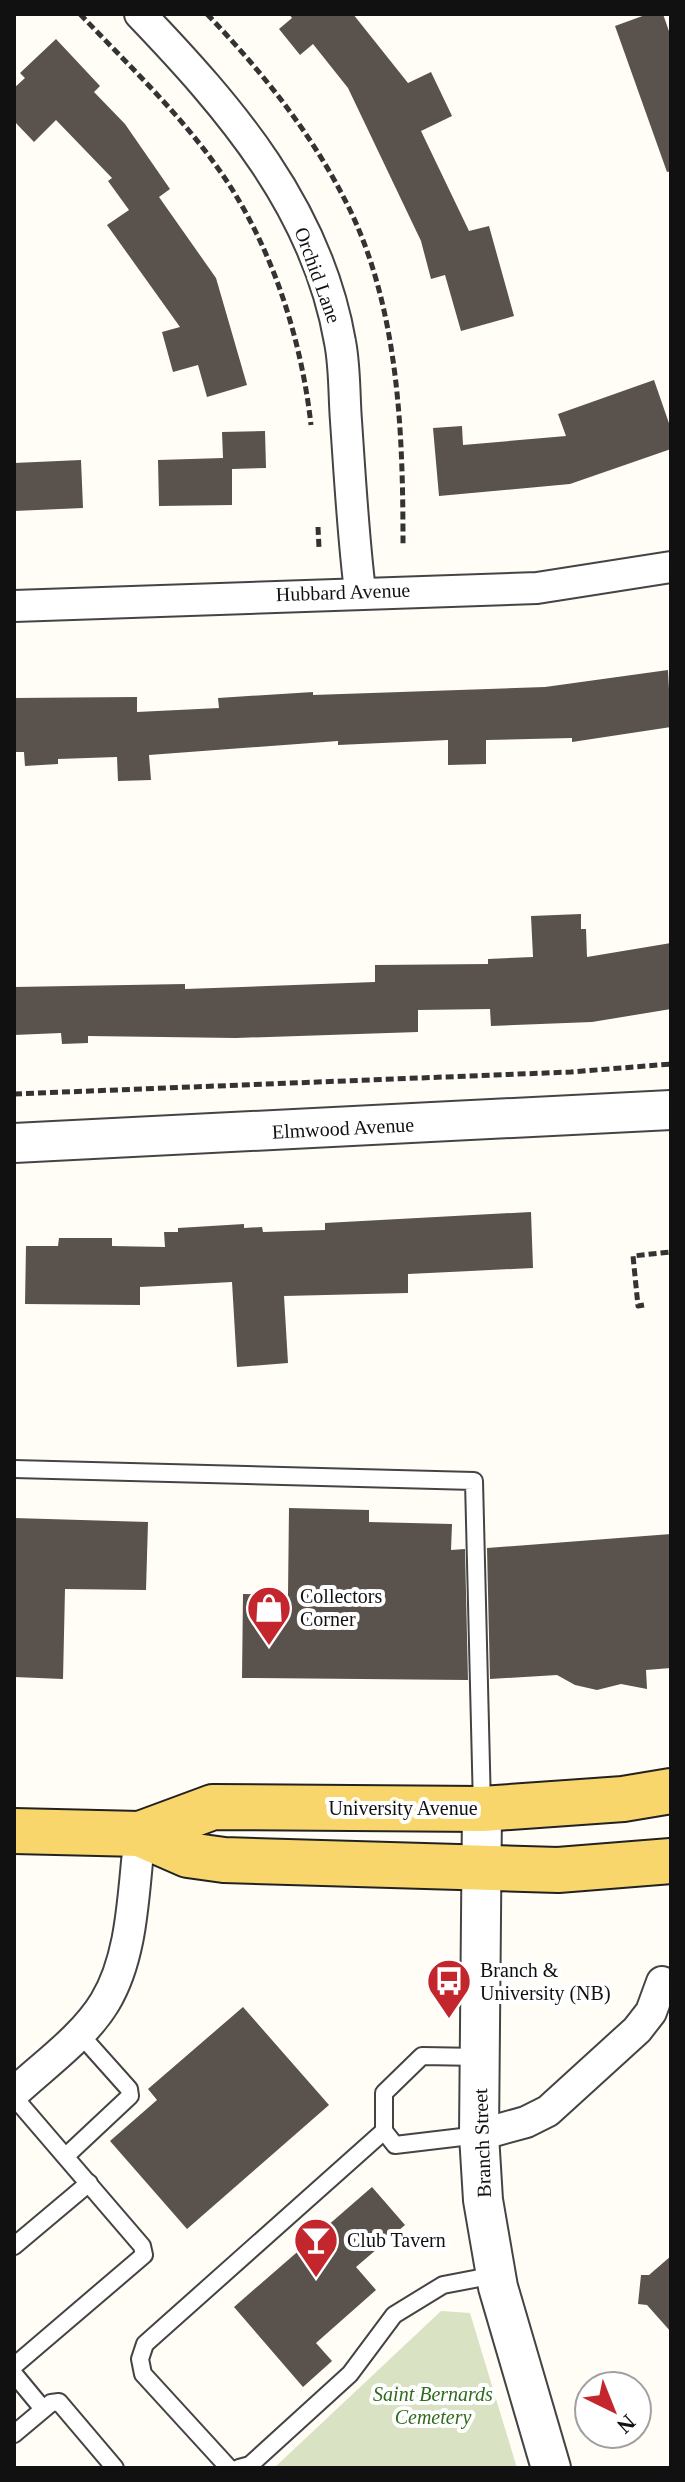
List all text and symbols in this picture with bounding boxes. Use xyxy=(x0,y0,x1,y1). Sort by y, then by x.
street label: Orchid Lane xyxy=(290,224,346,326)
street label: Hubbard Avenue xyxy=(275,579,411,605)
street label: Elmwood Avenue xyxy=(271,1113,415,1143)
shop icon: Collectors Corner xyxy=(245,1584,293,1647)
place label: Collectors Corner xyxy=(300,1585,382,1630)
street label: University Avenue xyxy=(328,1797,478,1820)
bus stop icon: Branch & University (NB) xyxy=(425,1957,473,2020)
place label: Branch & University (NB) xyxy=(480,1959,611,2005)
street label: Branch Street xyxy=(469,2088,495,2198)
bar icon: Club Tavern xyxy=(292,2216,340,2279)
place label: Club Tavern xyxy=(347,2229,446,2251)
north arrow xyxy=(573,2370,653,2450)
park label: Saint Bernards Cemetery xyxy=(373,2383,493,2429)
text: N xyxy=(612,2410,641,2439)

